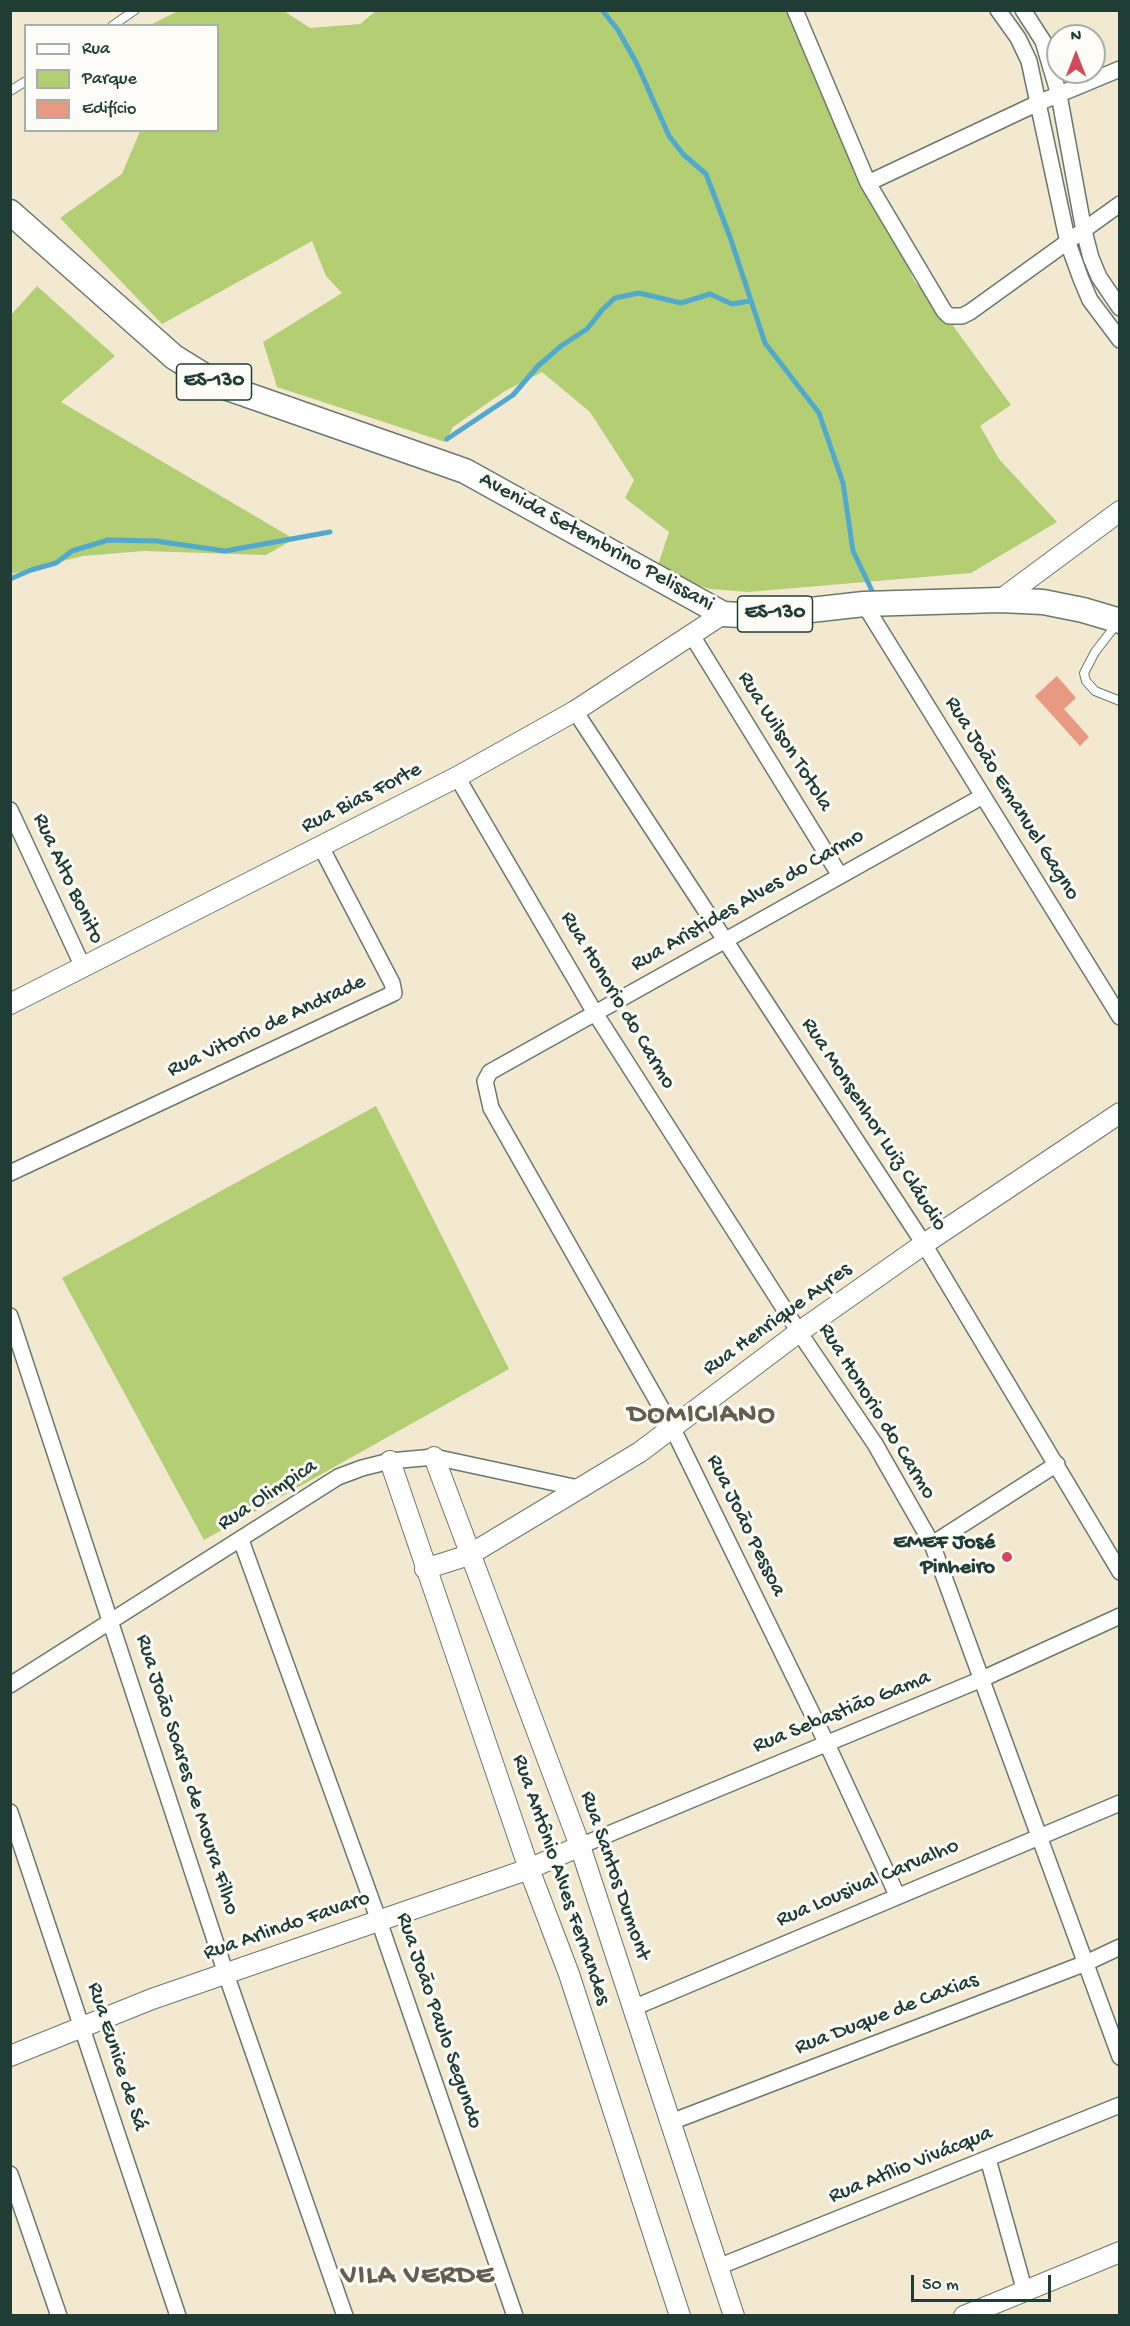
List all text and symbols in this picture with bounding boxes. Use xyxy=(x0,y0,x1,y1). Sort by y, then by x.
legend xyxy=(24,24,219,132)
north arrow xyxy=(1046,24,1106,84)
text: N xyxy=(1071,28,1081,47)
text: Rua xyxy=(82,39,110,60)
text: Parque xyxy=(82,69,137,90)
text: Edifício xyxy=(82,99,136,120)
road number: ES-130 xyxy=(176,364,252,400)
street label: Avenida Setembrino Pelissani xyxy=(474,467,718,619)
road number: ES-130 xyxy=(738,596,812,632)
street label: Rua Wilson Totola xyxy=(730,667,838,817)
street label: Rua João Emanuel Gagno xyxy=(937,692,1085,906)
street label: Rua Bias Forte xyxy=(297,757,427,841)
street label: Rua Alto Bonito xyxy=(25,810,109,948)
street label: Rua Aristides Alves do Carmo xyxy=(627,823,869,979)
street label: Rua Honorio do Carmo xyxy=(553,907,681,1095)
street label: Rua Vitorio de Andrade xyxy=(164,969,370,1085)
street label: Rua Monsenhor Luiz Cláudio xyxy=(794,1013,952,1237)
street label: Rua Henrique Ayres xyxy=(699,1257,857,1383)
street label: Rua Honorio do Carmo xyxy=(811,1319,941,1505)
district label: DOMICIANO xyxy=(628,1400,776,1434)
street label: Rua João Pessoa xyxy=(699,1451,791,1601)
street label: Rua Olimpica xyxy=(213,1454,323,1538)
place label: EMEF José Pinheiro xyxy=(893,1531,995,1582)
marker: EMEF José Pinheiro xyxy=(1000,1550,1014,1564)
street label: Rua João Soares de Moura Filho xyxy=(128,1631,244,1919)
street label: Rua Sebastião Gama xyxy=(749,1665,935,1761)
street label: Rua Antônio Alves Fernandes xyxy=(505,1751,615,2009)
street label: Rua Santos Dumont xyxy=(573,1788,655,1964)
street label: Rua Lousival Carvalho xyxy=(773,1834,963,1934)
street label: Rua Arlindo Favaro xyxy=(200,1886,374,1968)
street label: Rua João Paulo Segundo xyxy=(389,1910,487,2132)
street label: Rua Duque de Caxias xyxy=(792,1968,982,2062)
street label: Rua Eunice de Sá xyxy=(80,1979,152,2135)
street label: Rua Atílio Vivácqua xyxy=(825,2121,997,2211)
district label: VILA VERDE xyxy=(341,2261,495,2295)
scale bar xyxy=(914,2263,1054,2301)
text: 50 m xyxy=(922,2275,959,2296)

